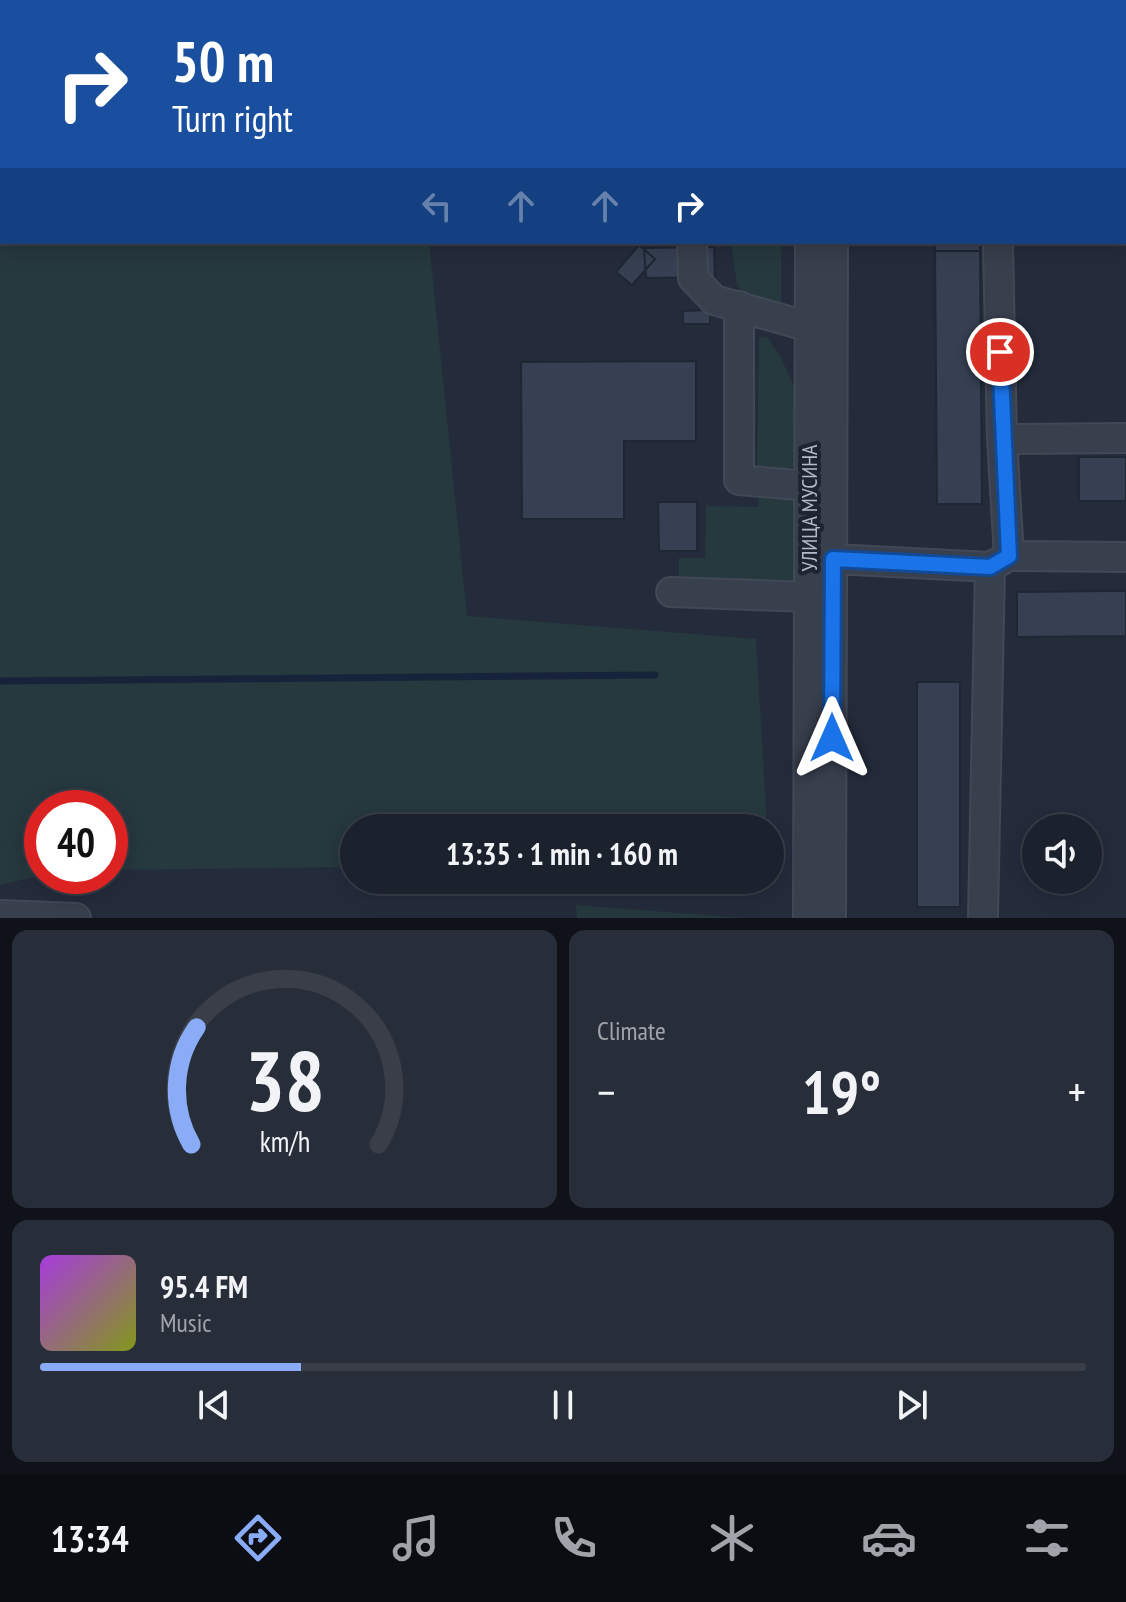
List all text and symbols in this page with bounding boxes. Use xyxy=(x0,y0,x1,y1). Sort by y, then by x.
text: 50 m xyxy=(172,25,274,97)
icon: right xyxy=(40,32,144,136)
text: Turn right xyxy=(172,95,293,142)
icon: left xyxy=(415,184,459,228)
icon: ahead xyxy=(499,184,543,228)
icon: ahead xyxy=(583,184,627,228)
icon: right xyxy=(667,184,711,228)
pin xyxy=(966,318,1034,386)
icon: arrive xyxy=(978,330,1022,374)
street label: УЛИЦА МУСИНА xyxy=(795,444,823,571)
position arrow xyxy=(790,696,874,780)
speed limit sign: 40 xyxy=(24,790,128,894)
map controls xyxy=(1022,814,1102,894)
button: sound xyxy=(1022,814,1102,894)
text: 13:35 · 1 min · 160 m xyxy=(446,834,678,873)
text: Climate xyxy=(597,1014,666,1047)
text: 38 xyxy=(245,1026,324,1134)
text: 19° xyxy=(802,1053,881,1131)
text: − xyxy=(597,1063,615,1120)
text: + xyxy=(1068,1063,1086,1120)
text: km/h xyxy=(259,1123,310,1160)
text: 95.4 FM xyxy=(160,1267,248,1306)
text: Music xyxy=(160,1306,212,1339)
icon: previous xyxy=(192,1383,236,1427)
icon: pause xyxy=(541,1383,585,1427)
icon: next xyxy=(890,1383,934,1427)
icon: directions xyxy=(230,1510,286,1566)
icon: music xyxy=(388,1510,444,1566)
icon: phone xyxy=(546,1510,602,1566)
icon: climate xyxy=(704,1510,760,1566)
icon: car xyxy=(861,1510,917,1566)
icon: filters xyxy=(1019,1510,1075,1566)
text: 13:34 xyxy=(51,1515,129,1562)

